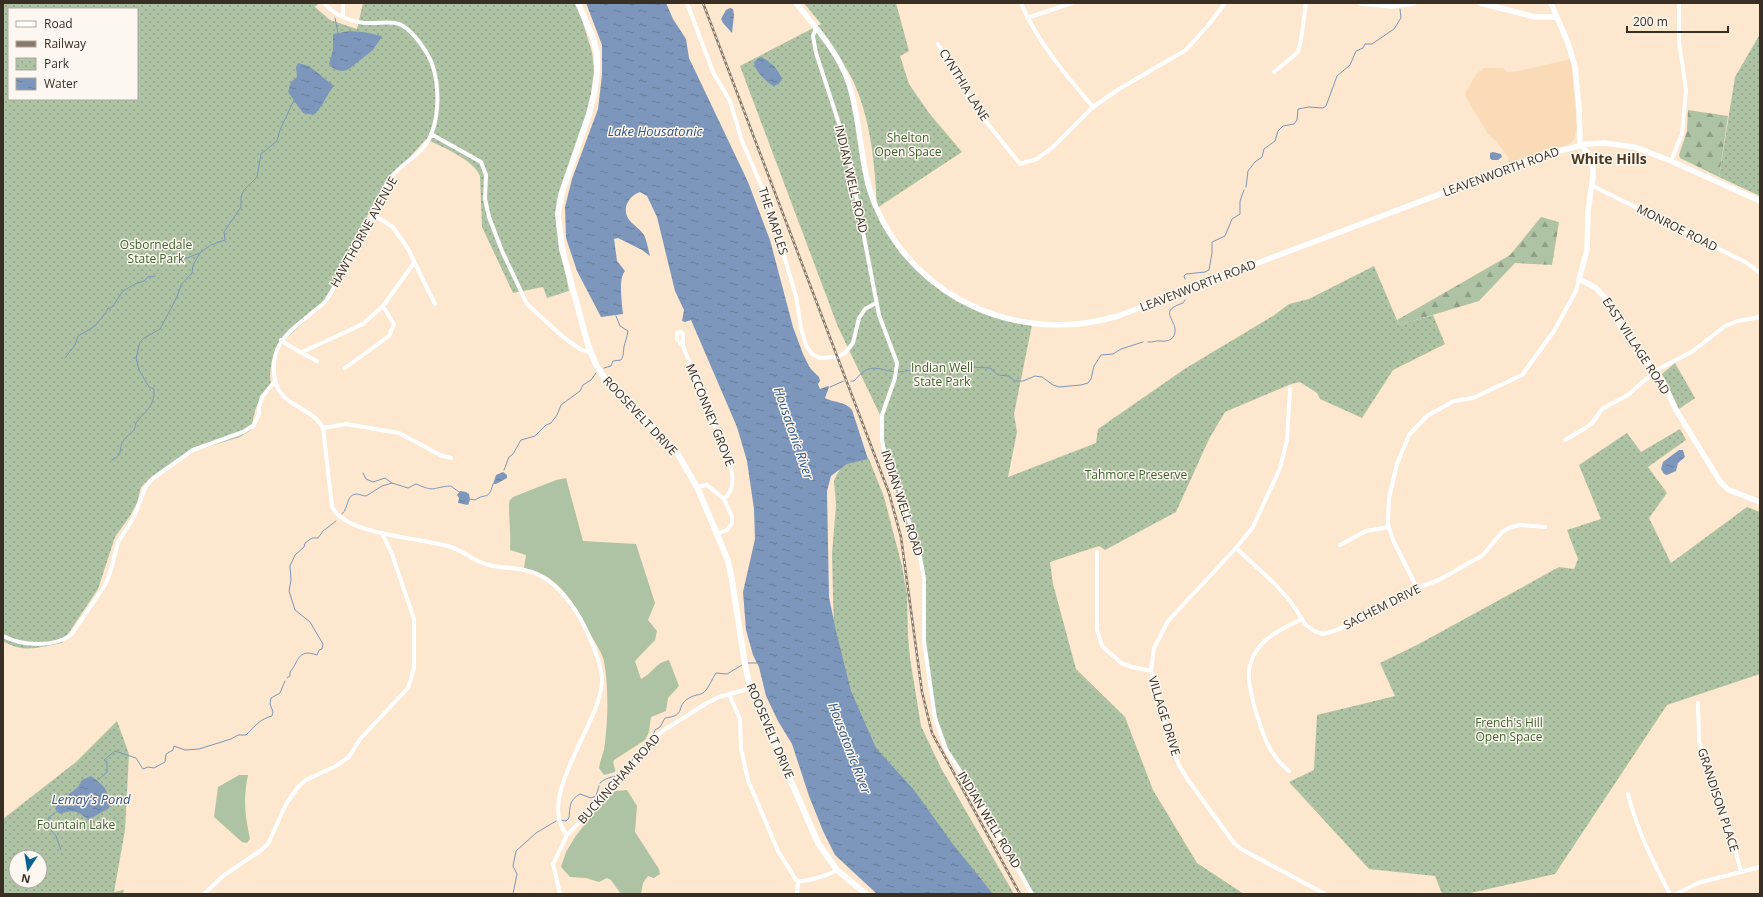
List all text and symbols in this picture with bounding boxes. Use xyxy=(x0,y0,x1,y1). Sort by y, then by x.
legend xyxy=(8,8,138,100)
scale bar xyxy=(1627,8,1728,34)
text: 200 m xyxy=(1633,13,1668,30)
text: Road xyxy=(44,15,73,32)
text: Railway xyxy=(44,35,87,52)
street label: CYNTHIA LANE xyxy=(935,45,993,124)
text: Park xyxy=(44,55,70,72)
text: Water xyxy=(44,75,78,92)
water label: Lake Housatonic xyxy=(608,122,702,140)
street label: INDIAN WELL ROAD xyxy=(831,123,872,235)
park label: Shelton Open Space xyxy=(875,129,942,160)
street label: LEAVENWORTH ROAD xyxy=(1440,143,1561,201)
district label: White Hills xyxy=(1571,149,1647,168)
street label: HAWTHORNE AVENUE xyxy=(326,173,401,290)
street label: THE MAPLES xyxy=(755,185,792,257)
street label: MONROE ROAD xyxy=(1634,200,1721,255)
park label: Osbornedale State Park xyxy=(120,236,192,267)
street label: LEAVENWORTH ROAD xyxy=(1137,256,1258,315)
street label: EAST VILLAGE ROAD xyxy=(1599,294,1674,398)
park label: Indian Well State Park xyxy=(911,359,973,390)
street label: MCCONNEY GROVE xyxy=(682,361,739,469)
street label: ROOSEVELT DRIVE xyxy=(599,372,682,459)
water label: Housatonic River xyxy=(770,384,819,482)
street label: INDIAN WELL ROAD xyxy=(877,448,928,558)
park label: Tahmore Preserve xyxy=(1085,466,1188,483)
street label: SACHEM DRIVE xyxy=(1340,580,1423,633)
street label: VILLAGE DRIVE xyxy=(1144,674,1185,758)
street label: ROOSEVELT DRIVE xyxy=(743,680,798,781)
water label: Housatonic River xyxy=(824,700,876,797)
park label: French's Hill Open Space xyxy=(1475,714,1543,745)
street label: BUCKINGHAM ROAD xyxy=(574,730,664,827)
street label: GRANDISON PLACE xyxy=(1694,746,1743,854)
street label: INDIAN WELL ROAD xyxy=(954,768,1025,872)
water label: Lemay's Pond xyxy=(52,790,131,808)
park label: Fountain Lake xyxy=(37,816,116,833)
north arrow xyxy=(8,849,48,889)
text: N xyxy=(20,871,32,888)

